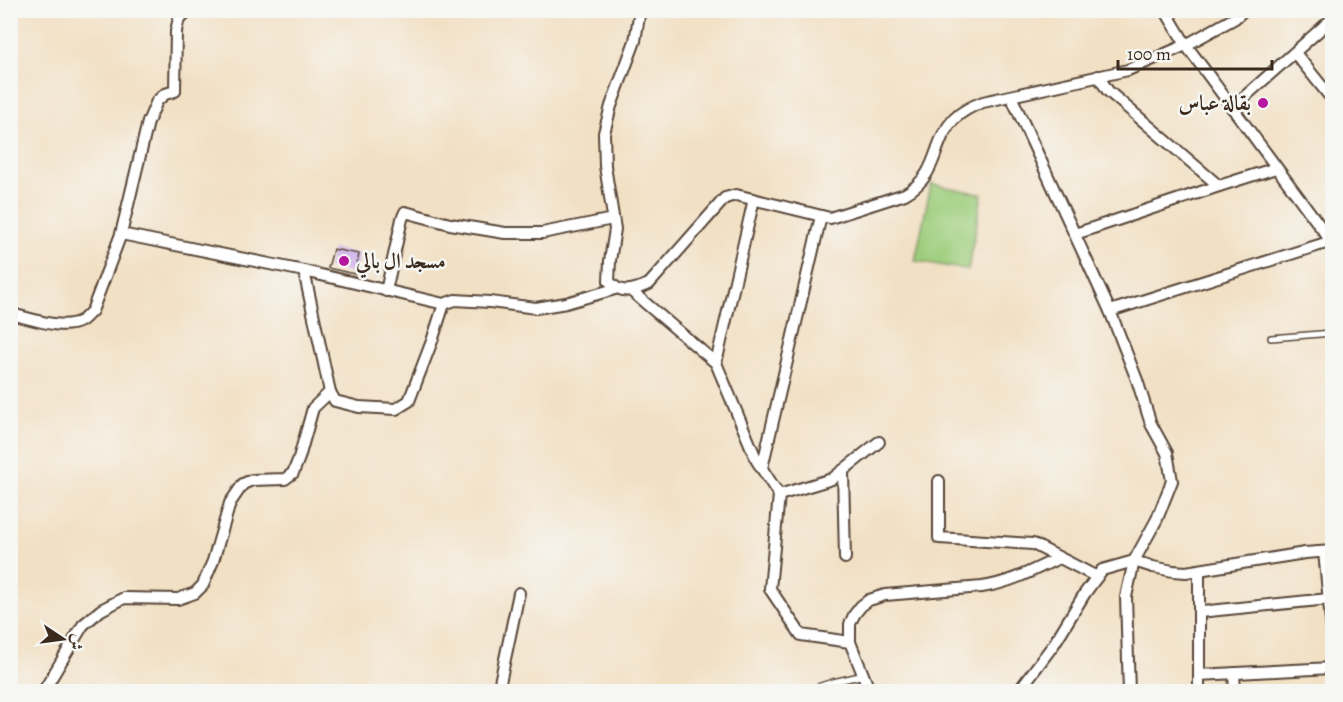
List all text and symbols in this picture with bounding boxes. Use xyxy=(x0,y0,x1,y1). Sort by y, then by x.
scale bar xyxy=(1118,33,1272,71)
text: 100 m xyxy=(1127,42,1171,66)
place label: بقالة عباس xyxy=(1178,89,1251,117)
marker: بقالة عباس xyxy=(1256,96,1270,110)
place label: مسجد ال بالي xyxy=(355,247,446,279)
marker: مسجد ال بالي xyxy=(337,254,351,268)
north arrow xyxy=(33,609,93,669)
text: ش xyxy=(64,632,89,652)

